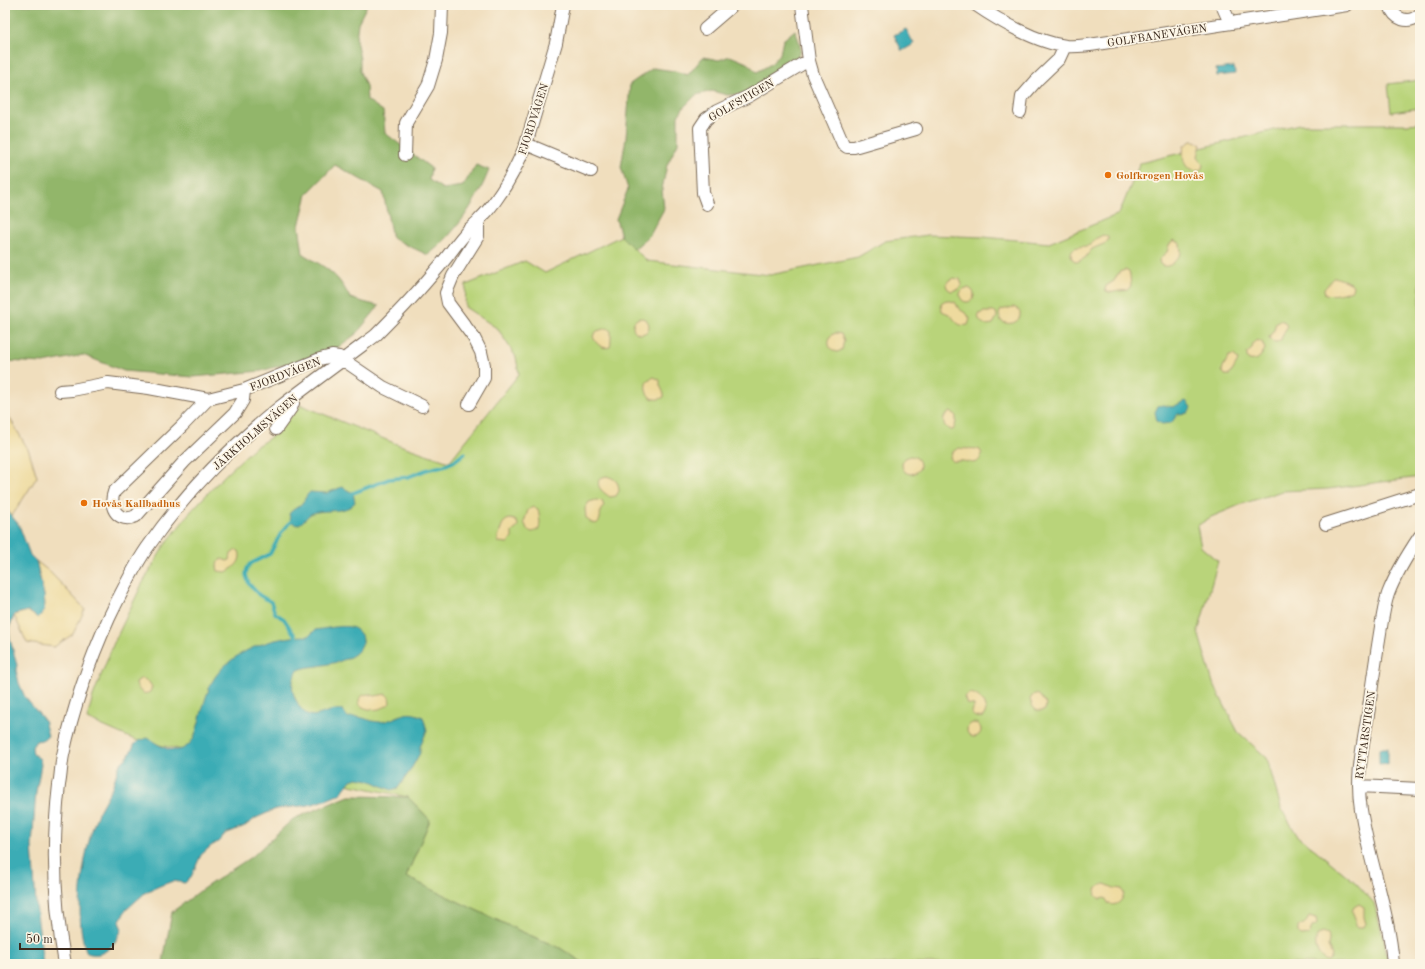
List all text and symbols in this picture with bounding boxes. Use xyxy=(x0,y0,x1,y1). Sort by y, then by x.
street label: GOLFBANEVÄGEN xyxy=(1106,21,1208,50)
street label: GOLFSTIGEN xyxy=(707,78,777,124)
street label: FJORDVÄGEN xyxy=(516,81,551,157)
marker: Golfkrogen Hovås xyxy=(1103,170,1113,180)
place label: Golfkrogen Hovås xyxy=(1116,171,1204,182)
street label: FJORDVÄGEN xyxy=(248,355,323,394)
street label: JÄRKHOLMSVÄGEN xyxy=(210,392,301,473)
marker: Hovås Kallbadhus xyxy=(79,498,89,508)
place label: Hovås Kallbadhus xyxy=(92,499,180,510)
street label: RYTTARSTIGEN xyxy=(1355,690,1378,780)
scale bar xyxy=(20,925,113,951)
text: 50 m xyxy=(26,933,53,946)

